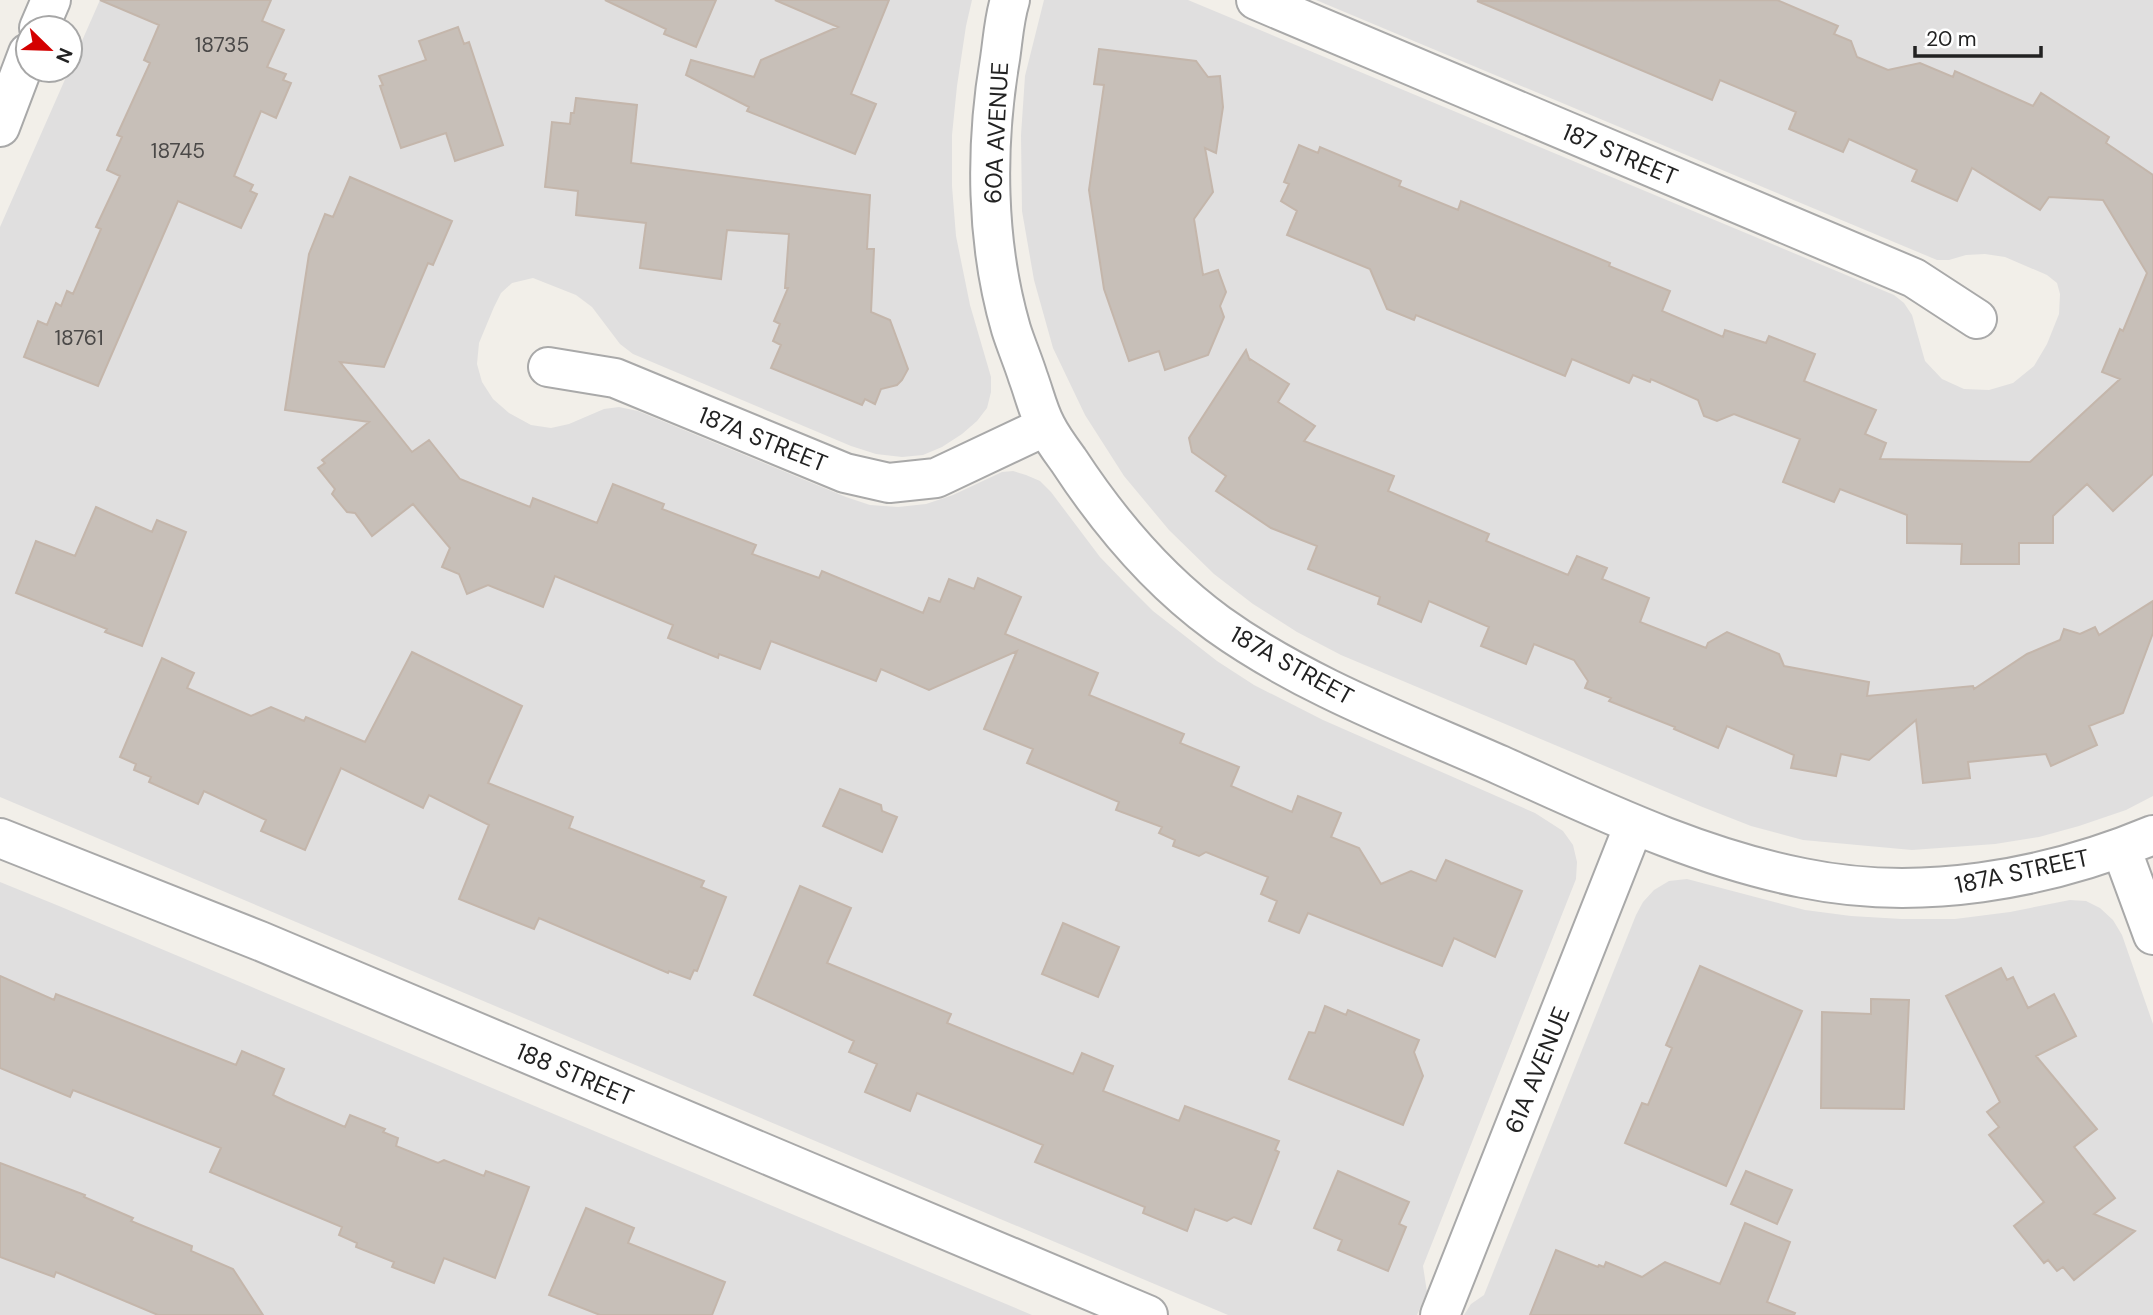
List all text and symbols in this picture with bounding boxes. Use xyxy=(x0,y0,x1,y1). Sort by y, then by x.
north arrow xyxy=(14,14,84,84)
scale bar xyxy=(1915,14,2041,58)
text: 20 m xyxy=(1926,25,1977,53)
house number: 18735 xyxy=(195,31,249,59)
text: N xyxy=(50,44,78,67)
street label: 60A AVENUE xyxy=(977,61,1015,205)
street label: 187 STREET xyxy=(1558,116,1682,192)
house number: 18745 xyxy=(151,137,205,165)
house number: 18761 xyxy=(54,324,104,352)
street label: 187A STREET xyxy=(694,399,832,479)
street label: 187A STREET xyxy=(1225,618,1359,712)
street label: 187A STREET xyxy=(1952,842,2092,900)
street label: 61A AVENUE xyxy=(1498,1002,1576,1138)
street label: 188 STREET xyxy=(511,1035,639,1113)

